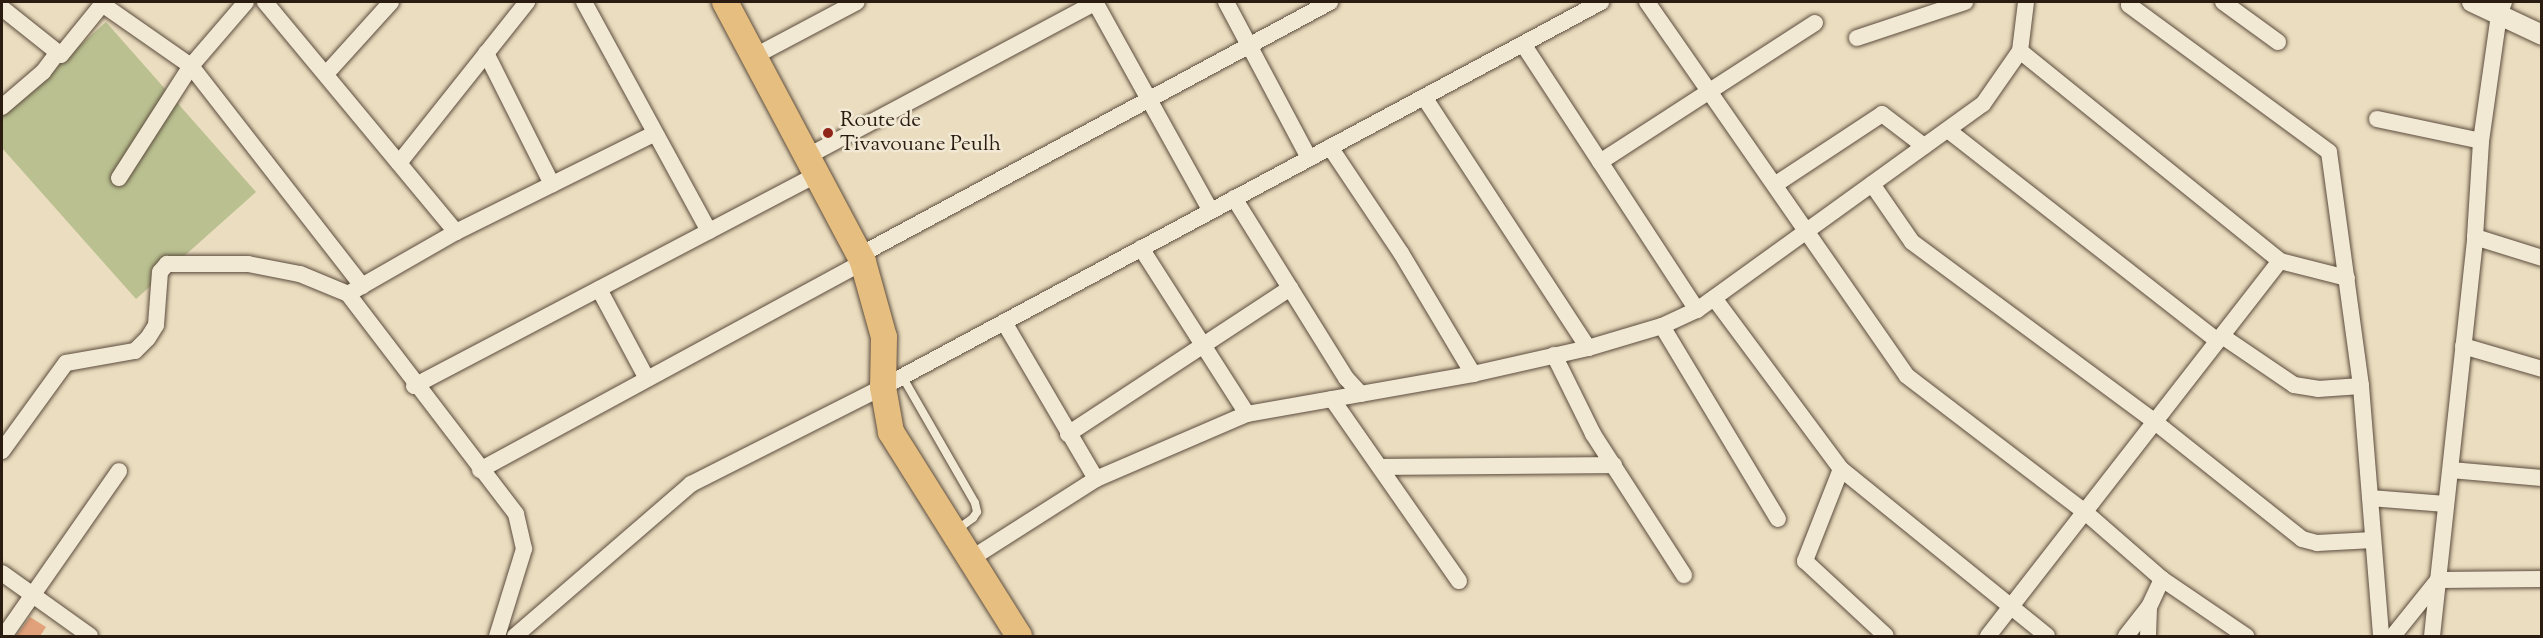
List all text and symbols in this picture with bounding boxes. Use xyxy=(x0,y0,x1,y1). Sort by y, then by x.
place label: Route de Tivavouane Peulh xyxy=(840,108,1001,158)
marker: Route de Tivavouane Peulh xyxy=(821,126,835,140)

